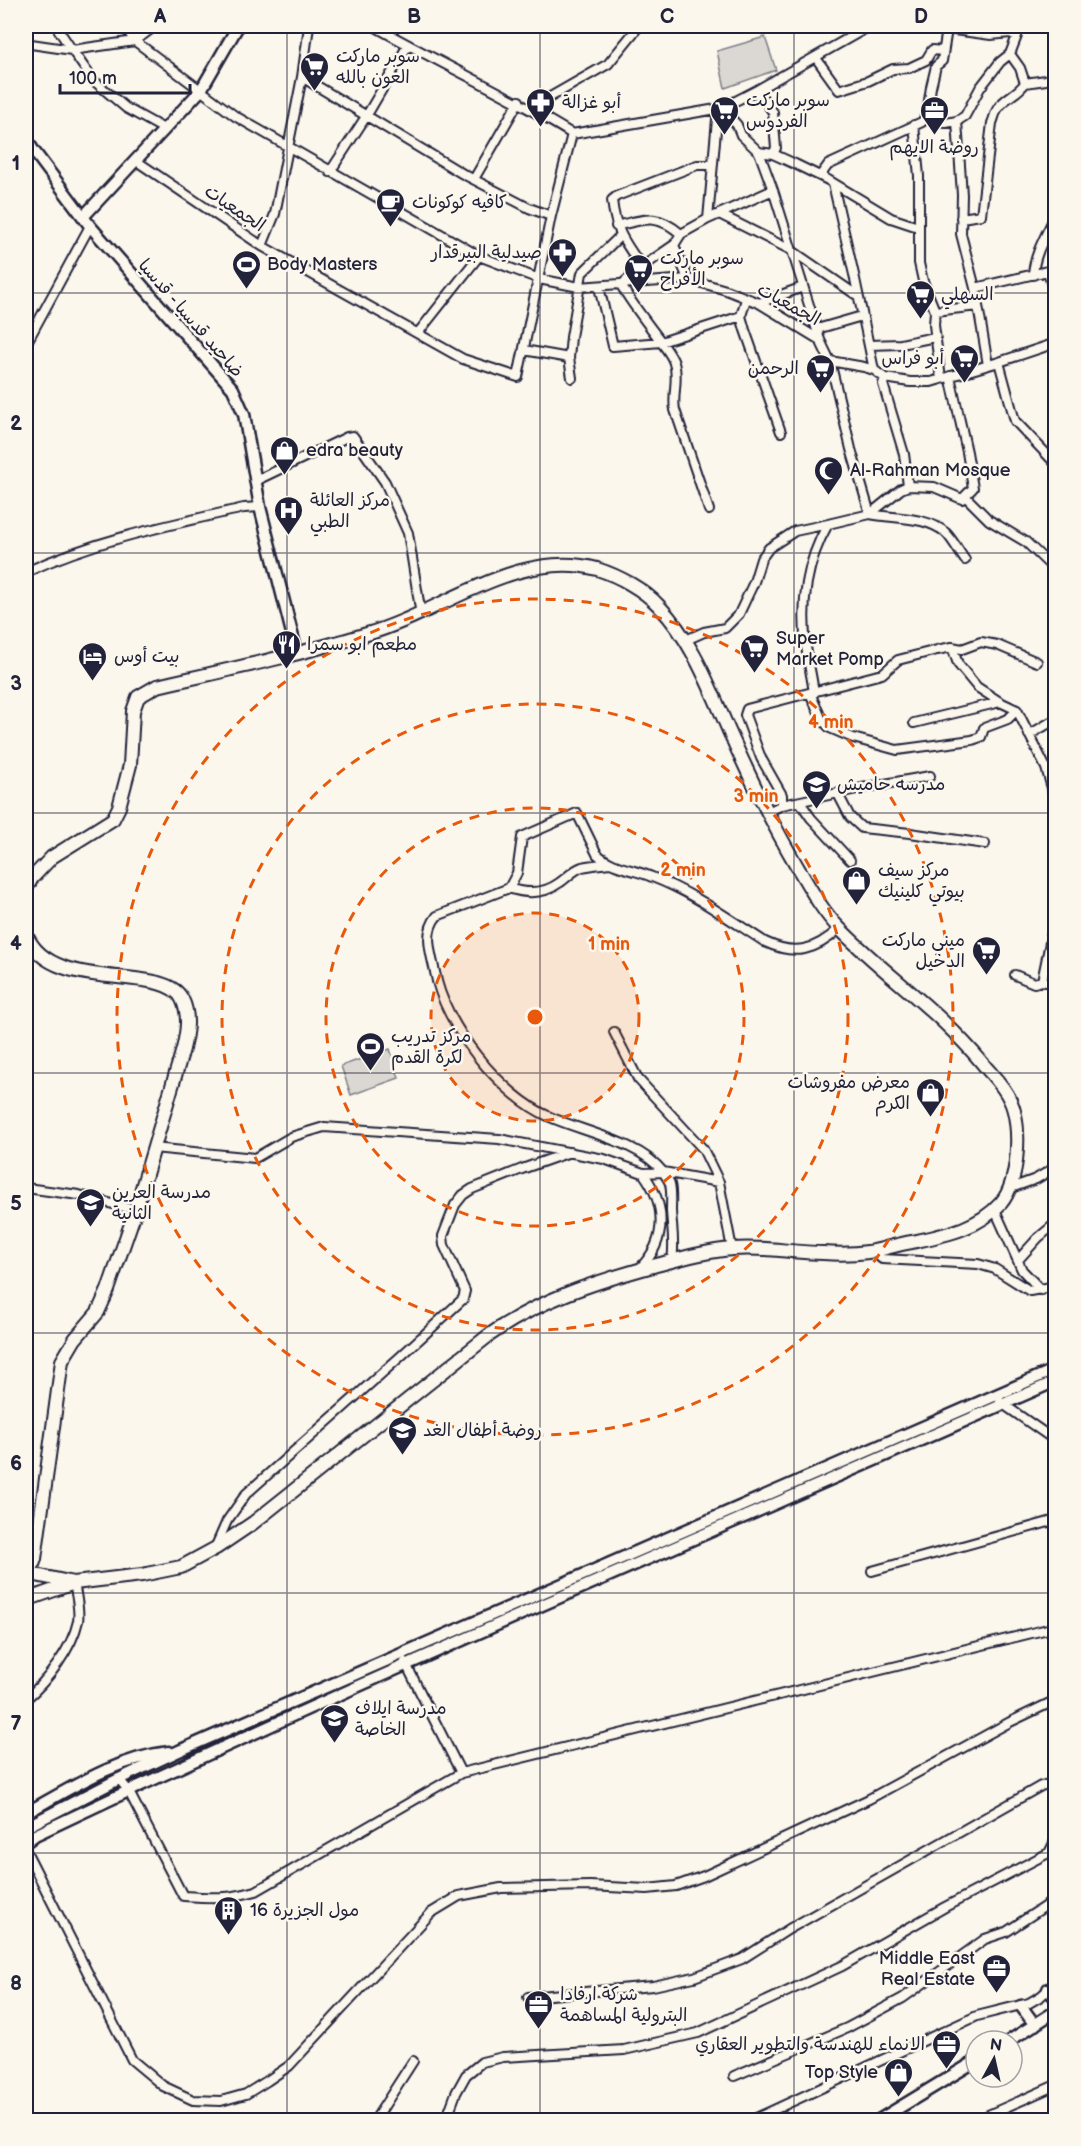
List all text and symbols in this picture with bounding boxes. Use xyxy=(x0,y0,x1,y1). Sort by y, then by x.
text: A xyxy=(153,5,167,29)
text: B xyxy=(407,5,421,29)
text: C xyxy=(660,5,674,29)
text: D xyxy=(914,5,928,29)
place label: سوبر ماركت العون بالله xyxy=(336,46,420,89)
supermarket icon: سوبر ماركت العون بالله xyxy=(299,50,331,92)
scale bar xyxy=(60,57,190,95)
text: 100 m xyxy=(69,68,117,89)
pharmacy icon: أبو غزالة xyxy=(525,86,557,128)
place label: سوبر ماركت الفردوس xyxy=(746,90,830,132)
place label: أبو غزالة xyxy=(562,92,621,113)
supermarket icon: سوبر ماركت الفردوس xyxy=(709,94,741,136)
office icon: روضة الايهم xyxy=(918,94,950,136)
place label: روضة الايهم xyxy=(889,137,979,161)
text: 1 xyxy=(12,152,20,176)
street label: الجمعيات xyxy=(200,181,269,236)
cafe icon: كافيه كوكونات xyxy=(375,186,407,228)
place label: كافيه كوكونات xyxy=(412,192,507,214)
pharmacy icon: صيدلية البيرقدار xyxy=(547,236,579,278)
place label: صيدلية البيرقدار xyxy=(429,242,542,263)
sports icon: Body Masters xyxy=(230,248,262,290)
place label: سوبر ماركت الأفراح xyxy=(660,248,744,291)
supermarket icon: سوبر ماركت الأفراح xyxy=(623,252,655,294)
place label: Body Masters xyxy=(267,254,377,275)
street label: ضاحيد قدسيا - قدسيا xyxy=(134,255,248,382)
supermarket icon: السهلي xyxy=(904,278,936,320)
street label: الجمعيات xyxy=(754,279,824,330)
place label: السهلي xyxy=(941,284,994,310)
supermarket icon: أبو فراس xyxy=(949,342,981,384)
place label: أبو فراس xyxy=(881,348,945,369)
supermarket icon: الرحمن xyxy=(804,352,836,394)
place label: الرحمن xyxy=(748,358,799,379)
text: 2 xyxy=(10,412,22,436)
shop icon: edra beauty xyxy=(269,434,301,476)
place label: edra beauty xyxy=(306,440,404,461)
mosque icon: Al-Rahman Mosque xyxy=(813,454,845,496)
place label: Al-Rahman Mosque xyxy=(850,460,1011,481)
place label: مركز العائلة الطبي xyxy=(310,490,390,537)
hospital icon: مركز العائلة الطبي xyxy=(273,494,305,536)
restaurant icon: مطعم ابو سمرا xyxy=(270,628,302,670)
place label: Super Market Pomp xyxy=(776,628,884,670)
supermarket icon: Super Market Pomp xyxy=(739,632,771,674)
place label: مطعم ابو سمرا xyxy=(307,634,417,658)
hotel icon: بيت أوس xyxy=(77,640,109,682)
place label: بيت أوس xyxy=(114,646,180,667)
text: 3 xyxy=(10,672,22,696)
text: 4 min xyxy=(808,712,854,733)
school or university icon: مدرسه حاميش xyxy=(800,768,832,810)
place label: مدرسه حاميش xyxy=(837,774,945,795)
text: 3 min xyxy=(733,786,779,807)
text: 2 min xyxy=(660,860,706,881)
place label: مركز سيف بيوتي كلينيك xyxy=(878,860,965,907)
shop icon: مركز سيف بيوتي كلينيك xyxy=(841,864,873,906)
place label: ميني ماركت الدخيل xyxy=(882,930,965,972)
text: 4 xyxy=(10,932,22,956)
text: 1 min xyxy=(588,934,630,955)
supermarket icon: ميني ماركت الدخيل xyxy=(970,934,1002,976)
centre of rings xyxy=(525,1007,545,1027)
place label: مركز تدريب لكرة القدم xyxy=(391,1026,471,1071)
sports icon: مركز تدريب لكرة القدم xyxy=(354,1030,386,1072)
place label: معرض مفروشات الكرم xyxy=(787,1072,910,1117)
shop icon: معرض مفروشات الكرم xyxy=(915,1076,947,1118)
place label: مدرسة العرين الثانية xyxy=(112,1182,211,1224)
school or university icon: مدرسة العرين الثانية xyxy=(75,1186,107,1228)
text: 5 xyxy=(10,1192,22,1216)
school or university icon: روضة أطفال الغد xyxy=(386,1414,418,1456)
place label: روضة أطفال الغد xyxy=(423,1420,542,1441)
text: 6 xyxy=(10,1452,22,1476)
place label: مدرسة ايلاف الخاصة xyxy=(355,1698,447,1740)
school or university icon: مدرسة ايلاف الخاصة xyxy=(318,1702,350,1744)
text: 7 xyxy=(10,1712,22,1736)
building icon: مول الجزيرة 16 xyxy=(213,1894,245,1936)
place label: مول الجزيرة 16 xyxy=(250,1900,359,1921)
place label: Middle East Real Estate xyxy=(879,1948,975,1990)
office icon: Middle East Real Estate xyxy=(980,1952,1012,1994)
text: 8 xyxy=(10,1972,22,1996)
place label: شركة ارفادا البترولية المساهمة xyxy=(560,1984,687,2026)
office icon: شركة ارفادا البترولية المساهمة xyxy=(523,1988,555,2030)
office icon: الانماء للهندسة والتطوير العقاري xyxy=(930,2028,962,2070)
north arrow xyxy=(964,2029,1024,2089)
place label: الانماء للهندسة والتطوير العقاري xyxy=(695,2034,925,2057)
text: N xyxy=(989,2035,1003,2056)
shop icon: Top Style xyxy=(883,2056,915,2098)
place label: Top Style xyxy=(805,2062,878,2083)

